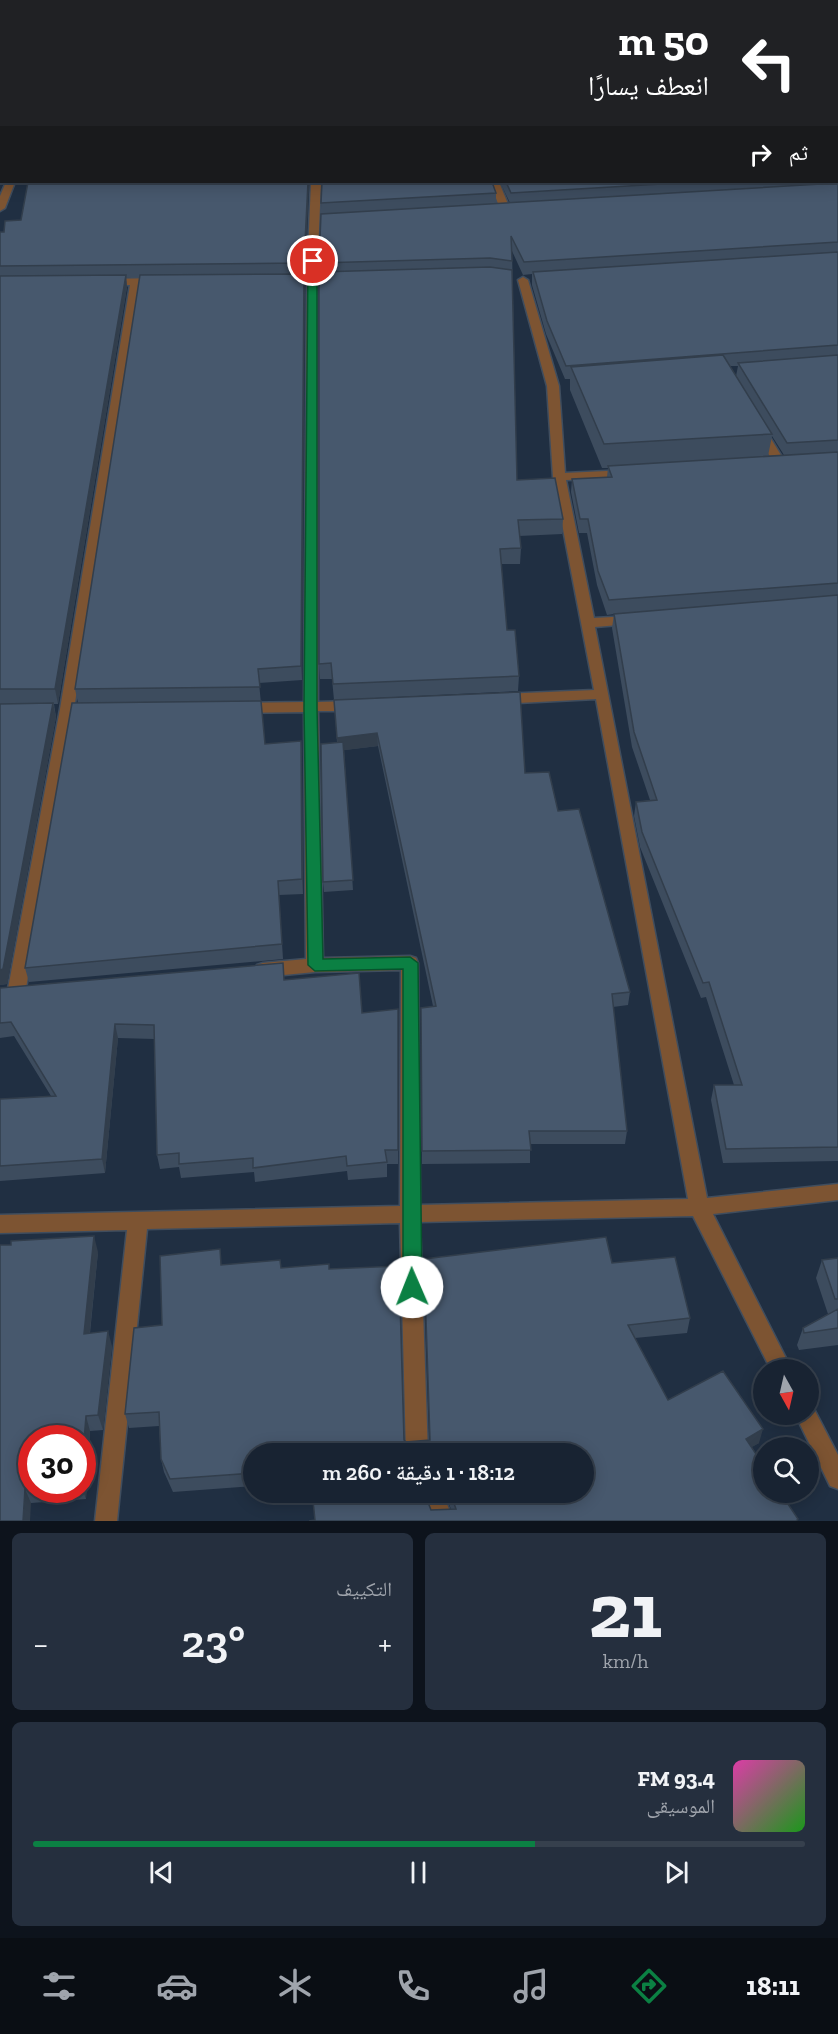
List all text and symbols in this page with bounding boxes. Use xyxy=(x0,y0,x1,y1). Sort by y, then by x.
text: 50 m xyxy=(618,15,709,66)
icon: left xyxy=(730,24,808,102)
text: انعطف يسارًا xyxy=(588,70,709,102)
icon: right xyxy=(744,138,777,171)
text: ثم xyxy=(789,139,808,166)
pin xyxy=(287,235,338,286)
icon: arrive xyxy=(296,244,329,277)
position arrow xyxy=(380,1255,444,1319)
north arrow xyxy=(753,1359,819,1425)
map controls xyxy=(753,1359,819,1503)
speed limit sign: 30 xyxy=(18,1425,96,1503)
button: search xyxy=(753,1437,819,1503)
text: 18:12 · 1 دقيقة · 260 m xyxy=(322,1459,515,1486)
text: 21 xyxy=(589,1563,662,1657)
text: التكييف xyxy=(336,1577,392,1601)
text: 23° xyxy=(181,1615,245,1669)
text: − xyxy=(33,1624,48,1663)
text: + xyxy=(378,1624,392,1663)
text: km/h xyxy=(603,1649,648,1673)
text: 93.4 FM xyxy=(638,1765,715,1792)
text: الموسيقى xyxy=(647,1794,715,1818)
icon: previous xyxy=(145,1856,178,1889)
icon: pause xyxy=(402,1856,435,1889)
icon: next xyxy=(660,1856,693,1889)
icon: filters xyxy=(38,1965,80,2007)
icon: car xyxy=(156,1965,198,2007)
icon: climate xyxy=(274,1965,316,2007)
icon: phone xyxy=(392,1965,434,2007)
icon: music xyxy=(510,1965,552,2007)
icon: directions xyxy=(628,1965,670,2007)
text: 18:11 xyxy=(746,1970,800,2002)

